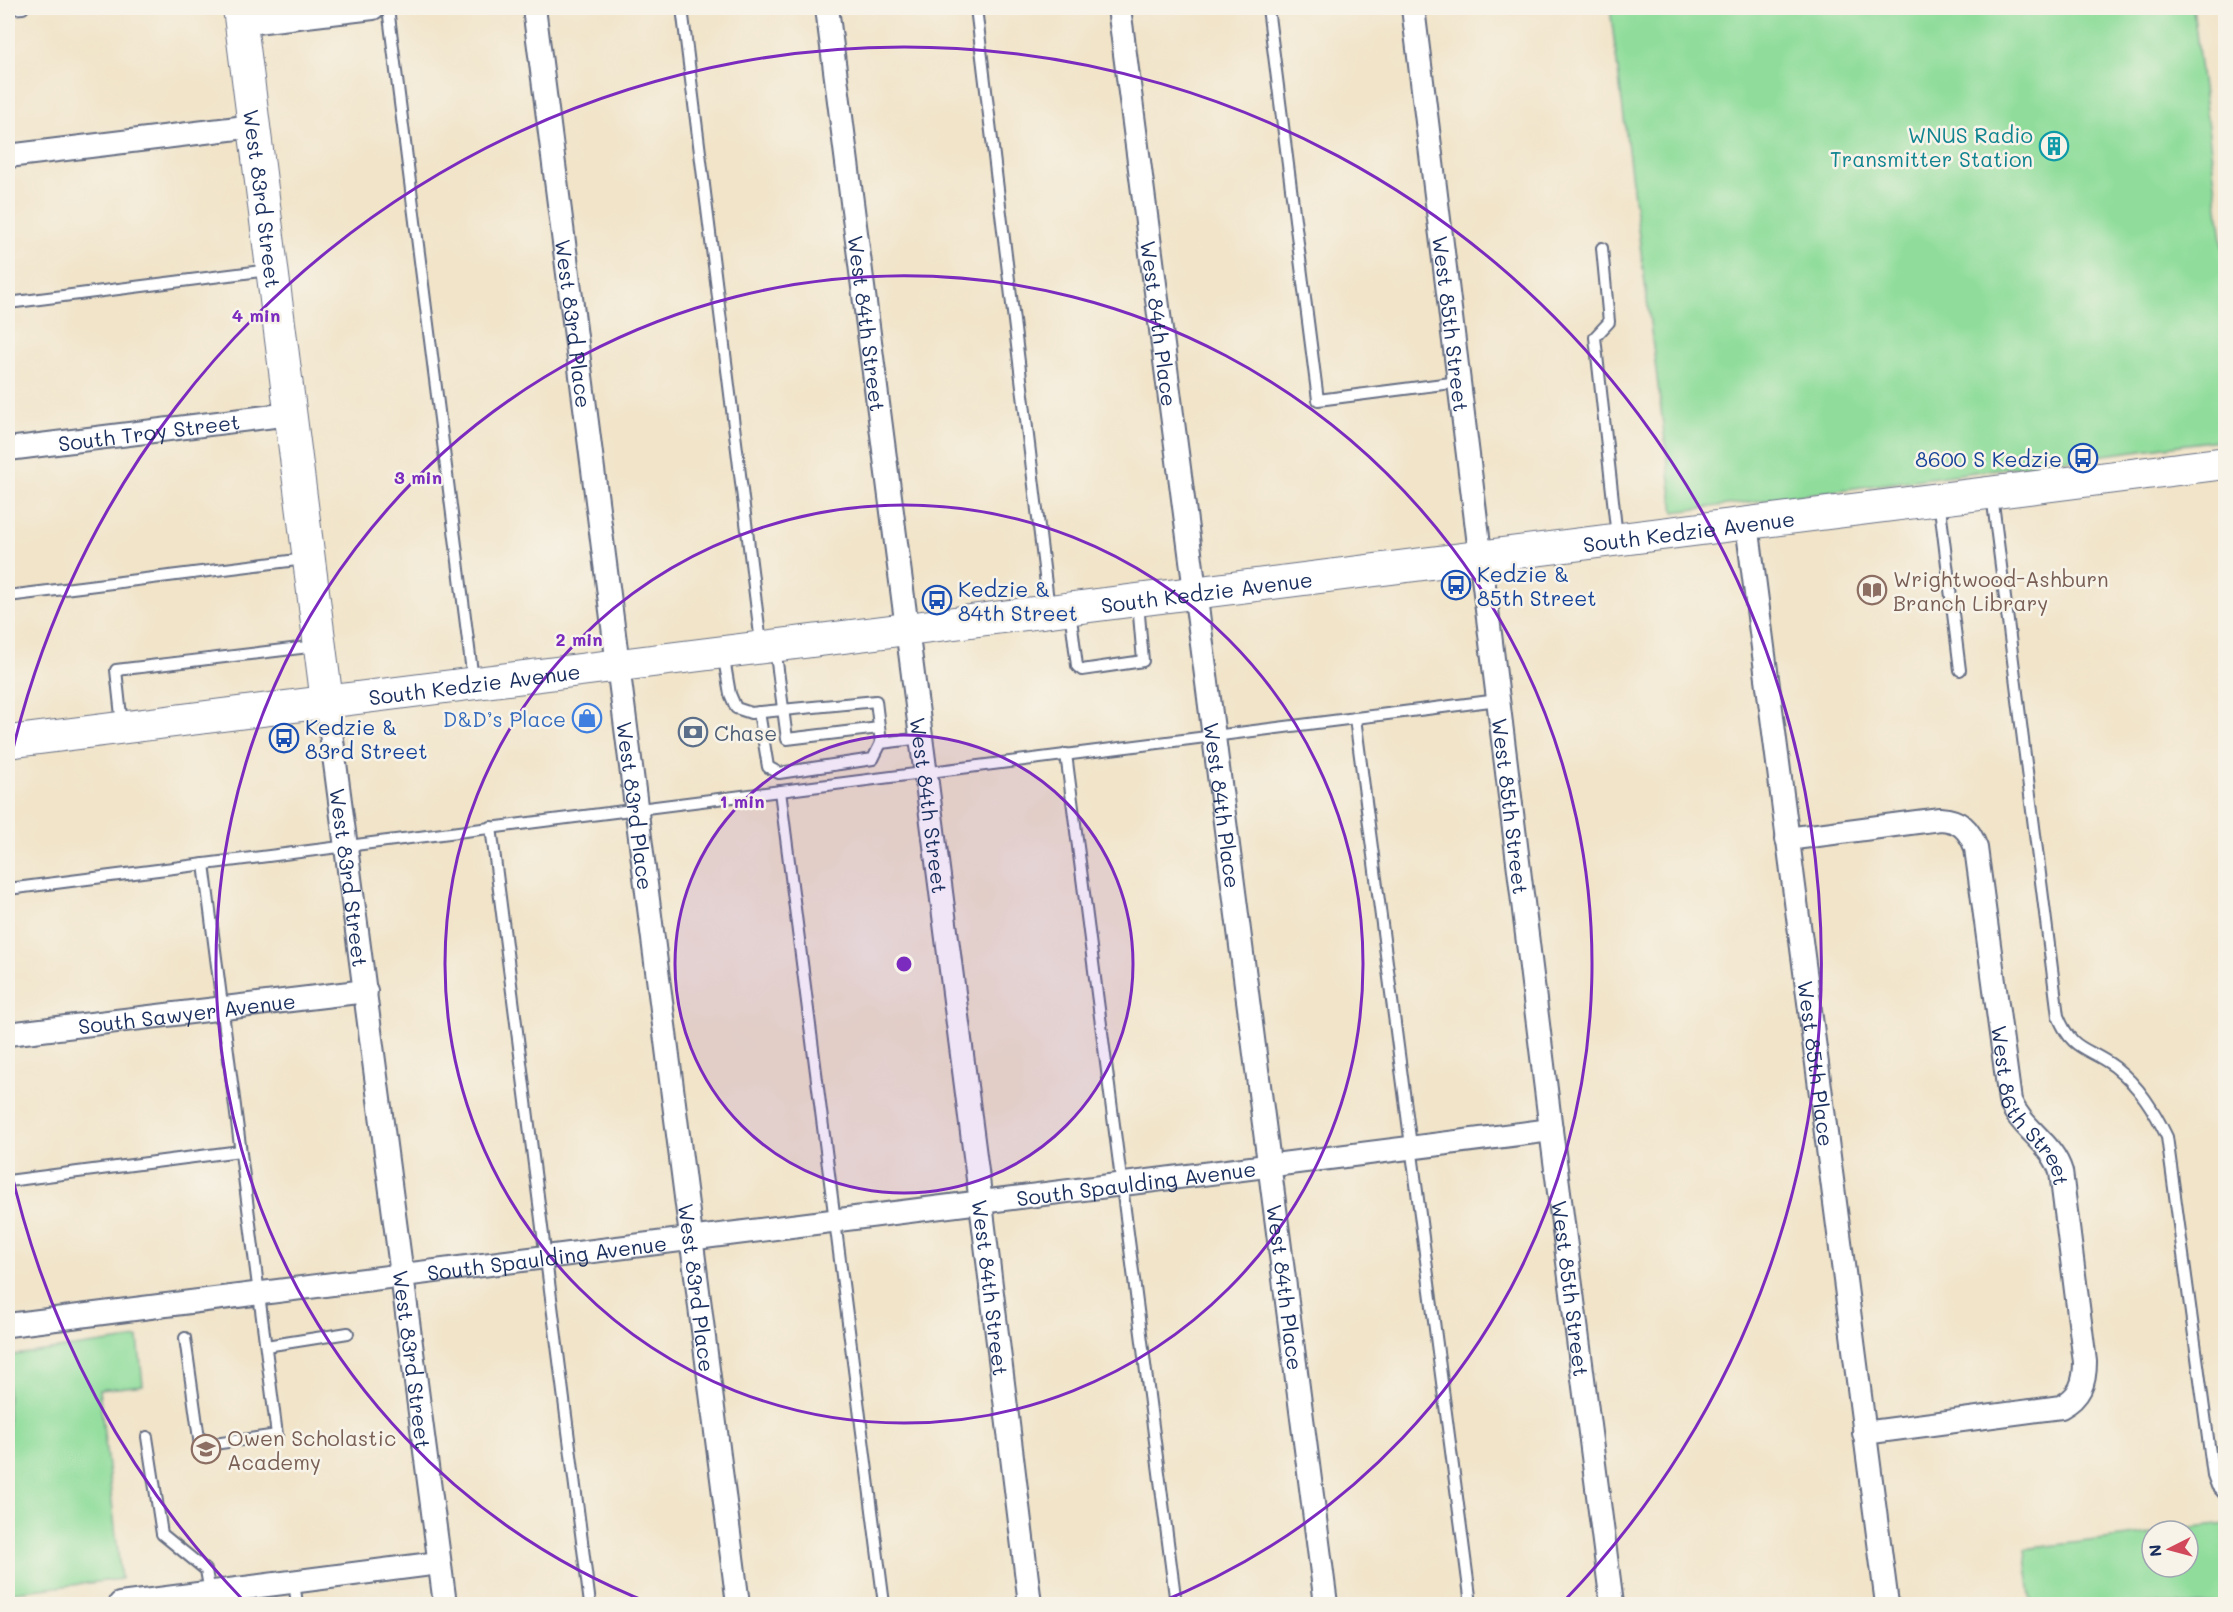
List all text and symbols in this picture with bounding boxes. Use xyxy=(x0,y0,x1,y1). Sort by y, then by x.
street label: West 83rd Street xyxy=(238,107,288,290)
place label: WNUS Radio Transmitter Station xyxy=(1830,121,2033,172)
building icon: WNUS Radio Transmitter Station xyxy=(2038,130,2070,162)
street label: West 84th Street xyxy=(843,234,892,413)
street label: West 85th Street xyxy=(1428,234,1476,413)
street label: West 83rd Place xyxy=(550,237,598,409)
street label: West 84th Place xyxy=(1136,239,1184,408)
text: 4 min xyxy=(232,303,280,327)
street label: South Troy Street xyxy=(56,407,241,456)
bus stop icon: 8600 S Kedzie xyxy=(2067,442,2099,474)
place label: 8600 S Kedzie xyxy=(1915,445,2062,472)
text: 3 min xyxy=(394,465,442,489)
street label: South Kedzie Avenue xyxy=(1581,504,1796,557)
place label: Kedzie & 85th Street xyxy=(1477,560,1597,611)
street label: South Kedzie Avenue xyxy=(1099,565,1314,618)
place label: Wrightwood-Ashburn Branch Library xyxy=(1893,565,2109,616)
bus stop icon: Kedzie & 85th Street xyxy=(1440,569,1472,601)
library icon: Wrightwood-Ashburn Branch Library xyxy=(1856,574,1888,606)
place label: Kedzie & 84th Street xyxy=(958,575,1078,626)
bus stop icon: Kedzie & 84th Street xyxy=(921,584,953,616)
text: 2 min xyxy=(555,627,603,651)
street label: South Kedzie Avenue xyxy=(367,657,582,710)
shop icon: D&D’s Place xyxy=(571,702,603,734)
place label: D&D’s Place xyxy=(443,705,566,732)
place label: Kedzie & 83rd Street xyxy=(305,713,427,764)
bank icon: Chase xyxy=(677,716,709,748)
street label: West 84th Street xyxy=(905,716,955,895)
street label: West 85th Street xyxy=(1487,716,1535,896)
place label: Chase xyxy=(714,719,777,746)
street label: West 83rd Place xyxy=(612,720,660,891)
street label: West 84th Place xyxy=(1199,721,1247,890)
bus stop icon: Kedzie & 83rd Street xyxy=(268,722,300,754)
street label: West 83rd Street xyxy=(325,786,375,969)
text: 1 min xyxy=(719,789,765,813)
centre of rings xyxy=(894,954,914,974)
street label: West 85th Place xyxy=(1793,979,1841,1148)
street label: South Sawyer Avenue xyxy=(76,986,297,1039)
street label: West 86th Street xyxy=(1986,1024,2076,1187)
street label: South Spaulding Avenue xyxy=(1015,1154,1257,1211)
street label: West 84th Street xyxy=(967,1198,1015,1377)
street label: West 85th Street xyxy=(1547,1199,1596,1378)
street label: West 83rd Place xyxy=(673,1202,722,1374)
street label: West 84th Place xyxy=(1262,1203,1310,1372)
street label: South Spaulding Avenue xyxy=(425,1228,668,1285)
street label: West 83rd Street xyxy=(388,1268,438,1450)
place label: Owen Scholastic Academy xyxy=(227,1424,396,1475)
school or university icon: Owen Scholastic Academy xyxy=(190,1433,222,1465)
north arrow xyxy=(2140,1519,2200,1579)
text: N xyxy=(2144,1543,2166,1558)

